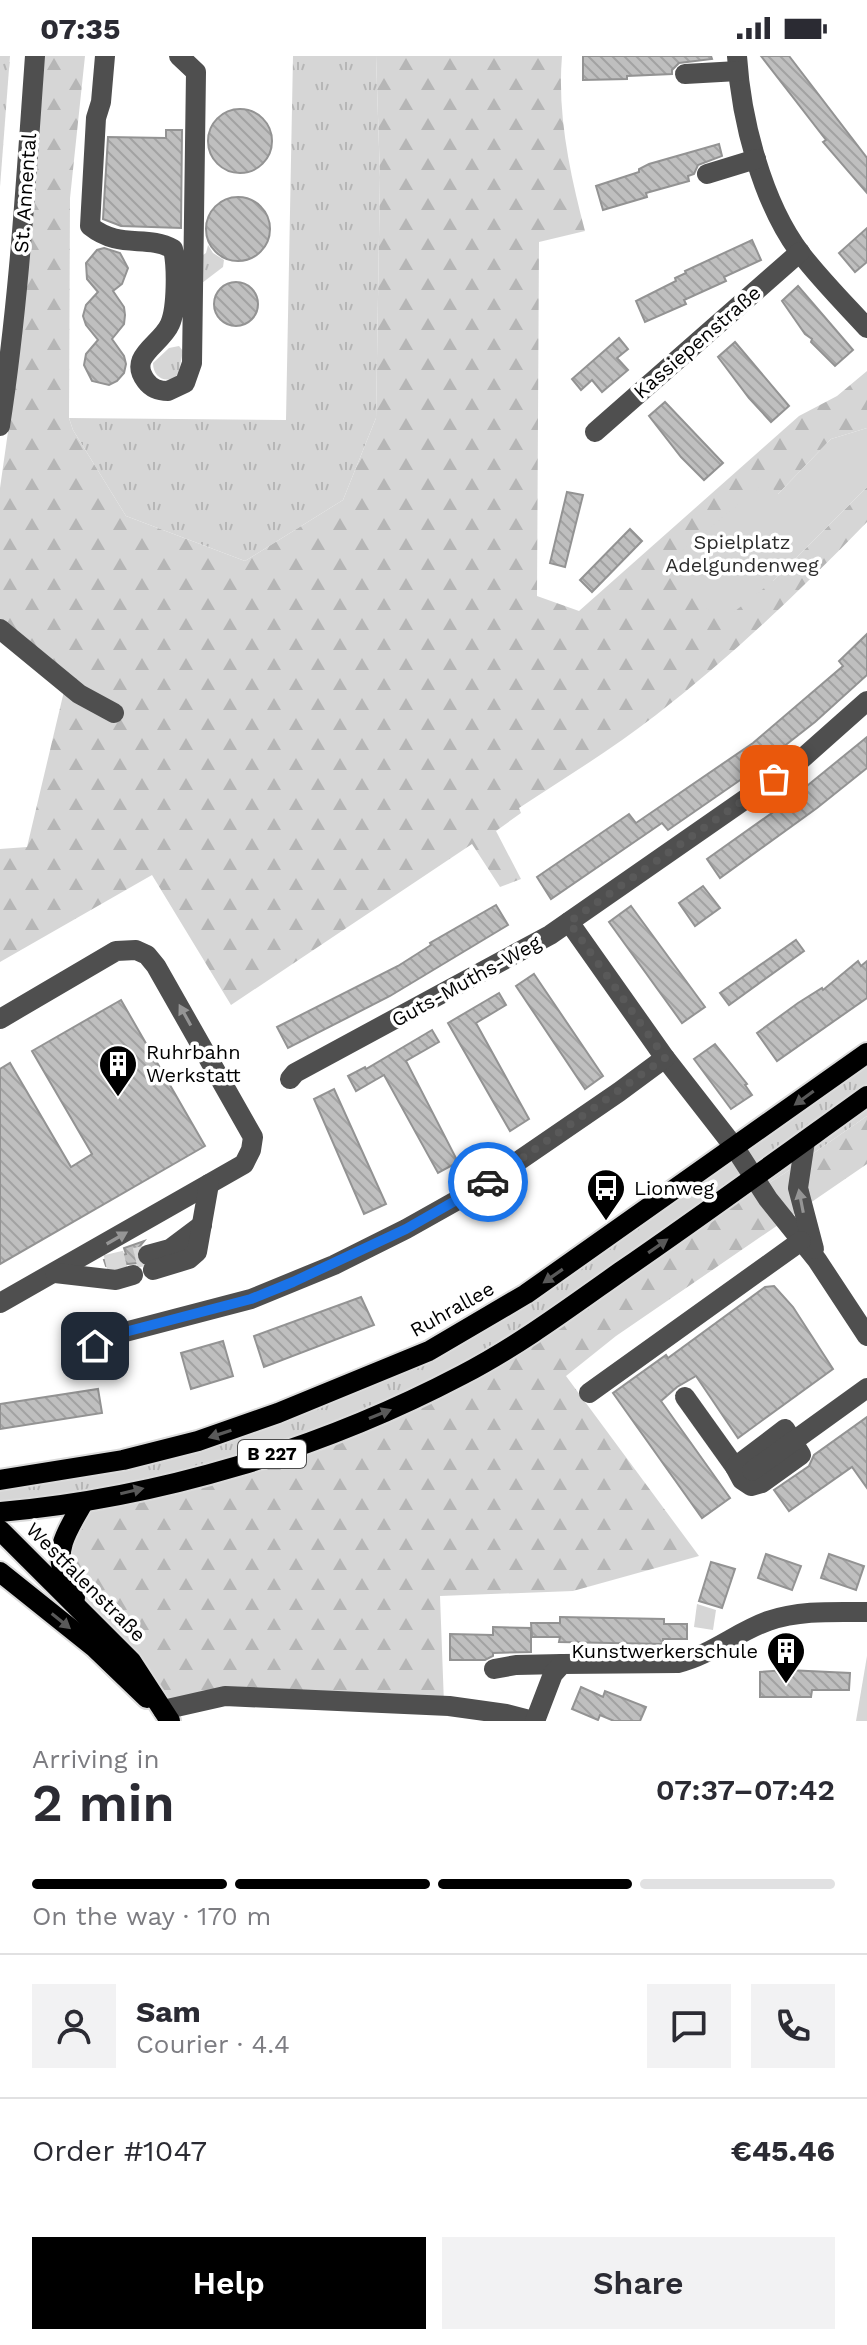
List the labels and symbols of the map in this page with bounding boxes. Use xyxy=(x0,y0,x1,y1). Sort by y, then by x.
street label: St. Annental xyxy=(9,132,41,254)
street label: Kassiepenstraße xyxy=(629,280,765,404)
park label: Spielplatz Adelgundenweg xyxy=(665,530,819,577)
pin xyxy=(740,745,808,813)
street label: Guts-Muths-Weg xyxy=(387,930,545,1032)
one-way arrow xyxy=(178,1003,192,1026)
place label: Ruhrbahn Werkstatt xyxy=(146,1040,241,1087)
building icon: Ruhrbahn Werkstatt xyxy=(97,1043,139,1098)
one-way arrow xyxy=(794,1090,814,1106)
courier xyxy=(448,1142,528,1222)
bus stop icon: Lionweg xyxy=(585,1167,627,1222)
place label: Lionweg xyxy=(634,1176,714,1200)
one-way arrow xyxy=(794,1189,806,1214)
one-way arrow xyxy=(106,1231,128,1245)
one-way arrow xyxy=(648,1239,669,1254)
one-way arrow xyxy=(543,1268,564,1283)
street label: Ruhrallee xyxy=(406,1276,498,1342)
pin xyxy=(61,1312,129,1380)
one-way arrow xyxy=(368,1407,392,1420)
one-way arrow xyxy=(208,1428,232,1441)
road number: B 227 xyxy=(238,1440,306,1468)
one-way arrow xyxy=(120,1485,145,1497)
street label: Westfalenstraße xyxy=(21,1517,151,1647)
one-way arrow xyxy=(51,1612,71,1629)
building icon: Kunstwerkerschule xyxy=(765,1630,807,1685)
place label: Kunstwerkerschule xyxy=(571,1639,758,1663)

